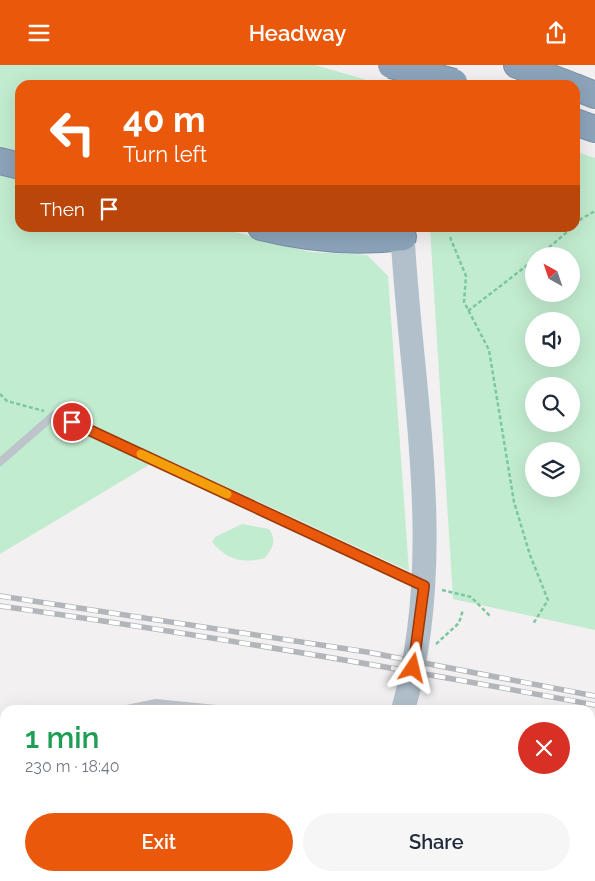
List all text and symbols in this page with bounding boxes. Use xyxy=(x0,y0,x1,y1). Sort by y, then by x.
icon: menu xyxy=(25,19,53,47)
icon: share xyxy=(542,19,570,47)
text: Headway xyxy=(249,20,346,46)
text: 40 m xyxy=(123,99,205,140)
icon: left xyxy=(40,100,105,165)
text: Turn left xyxy=(123,141,207,167)
icon: arrive xyxy=(95,195,123,223)
text: Then xyxy=(40,198,85,220)
north arrow xyxy=(525,247,580,303)
map controls xyxy=(525,247,580,497)
button: sound xyxy=(525,312,580,367)
button: search xyxy=(525,377,580,432)
pin xyxy=(51,401,93,443)
icon: arrive xyxy=(58,408,86,436)
button: layers xyxy=(525,442,580,497)
position arrow xyxy=(386,641,438,693)
text: 1 min xyxy=(25,720,100,755)
button: close xyxy=(518,722,570,774)
text: 230 m · 18:40 xyxy=(25,757,120,776)
button: Exit xyxy=(25,813,293,871)
button: Share xyxy=(303,813,570,871)

